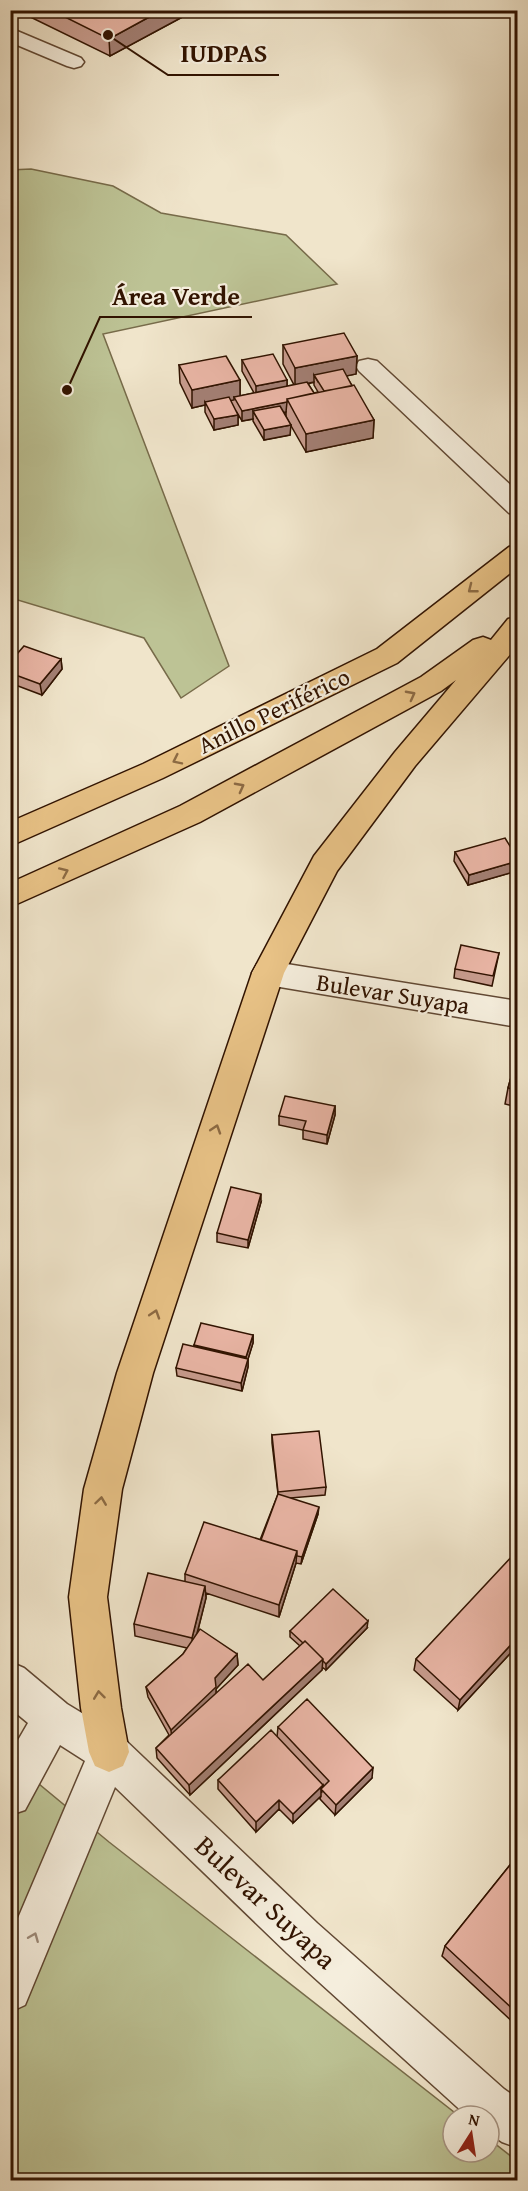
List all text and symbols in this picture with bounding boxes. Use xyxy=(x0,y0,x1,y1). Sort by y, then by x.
callout: IUDPAS xyxy=(168,31,279,75)
text: IUDPAS xyxy=(180,33,268,72)
callout: Área Verde xyxy=(100,273,252,317)
text: Área Verde xyxy=(112,276,240,315)
one-way arrow xyxy=(467,582,478,593)
street label: Anillo Periférico xyxy=(192,659,356,762)
one-way arrow xyxy=(405,691,415,702)
one-way arrow xyxy=(172,752,183,764)
one-way arrow xyxy=(233,783,244,794)
one-way arrow xyxy=(57,867,68,879)
street label: Bulevar Suyapa xyxy=(314,964,473,1023)
one-way arrow xyxy=(209,1124,222,1135)
one-way arrow xyxy=(147,1309,160,1320)
one-way arrow xyxy=(95,1497,107,1506)
one-way arrow xyxy=(93,1690,106,1699)
street label: Bulevar Suyapa xyxy=(186,1825,347,1979)
one-way arrow xyxy=(27,1932,39,1943)
north arrow xyxy=(441,2104,501,2164)
text: N xyxy=(466,2106,482,2132)

